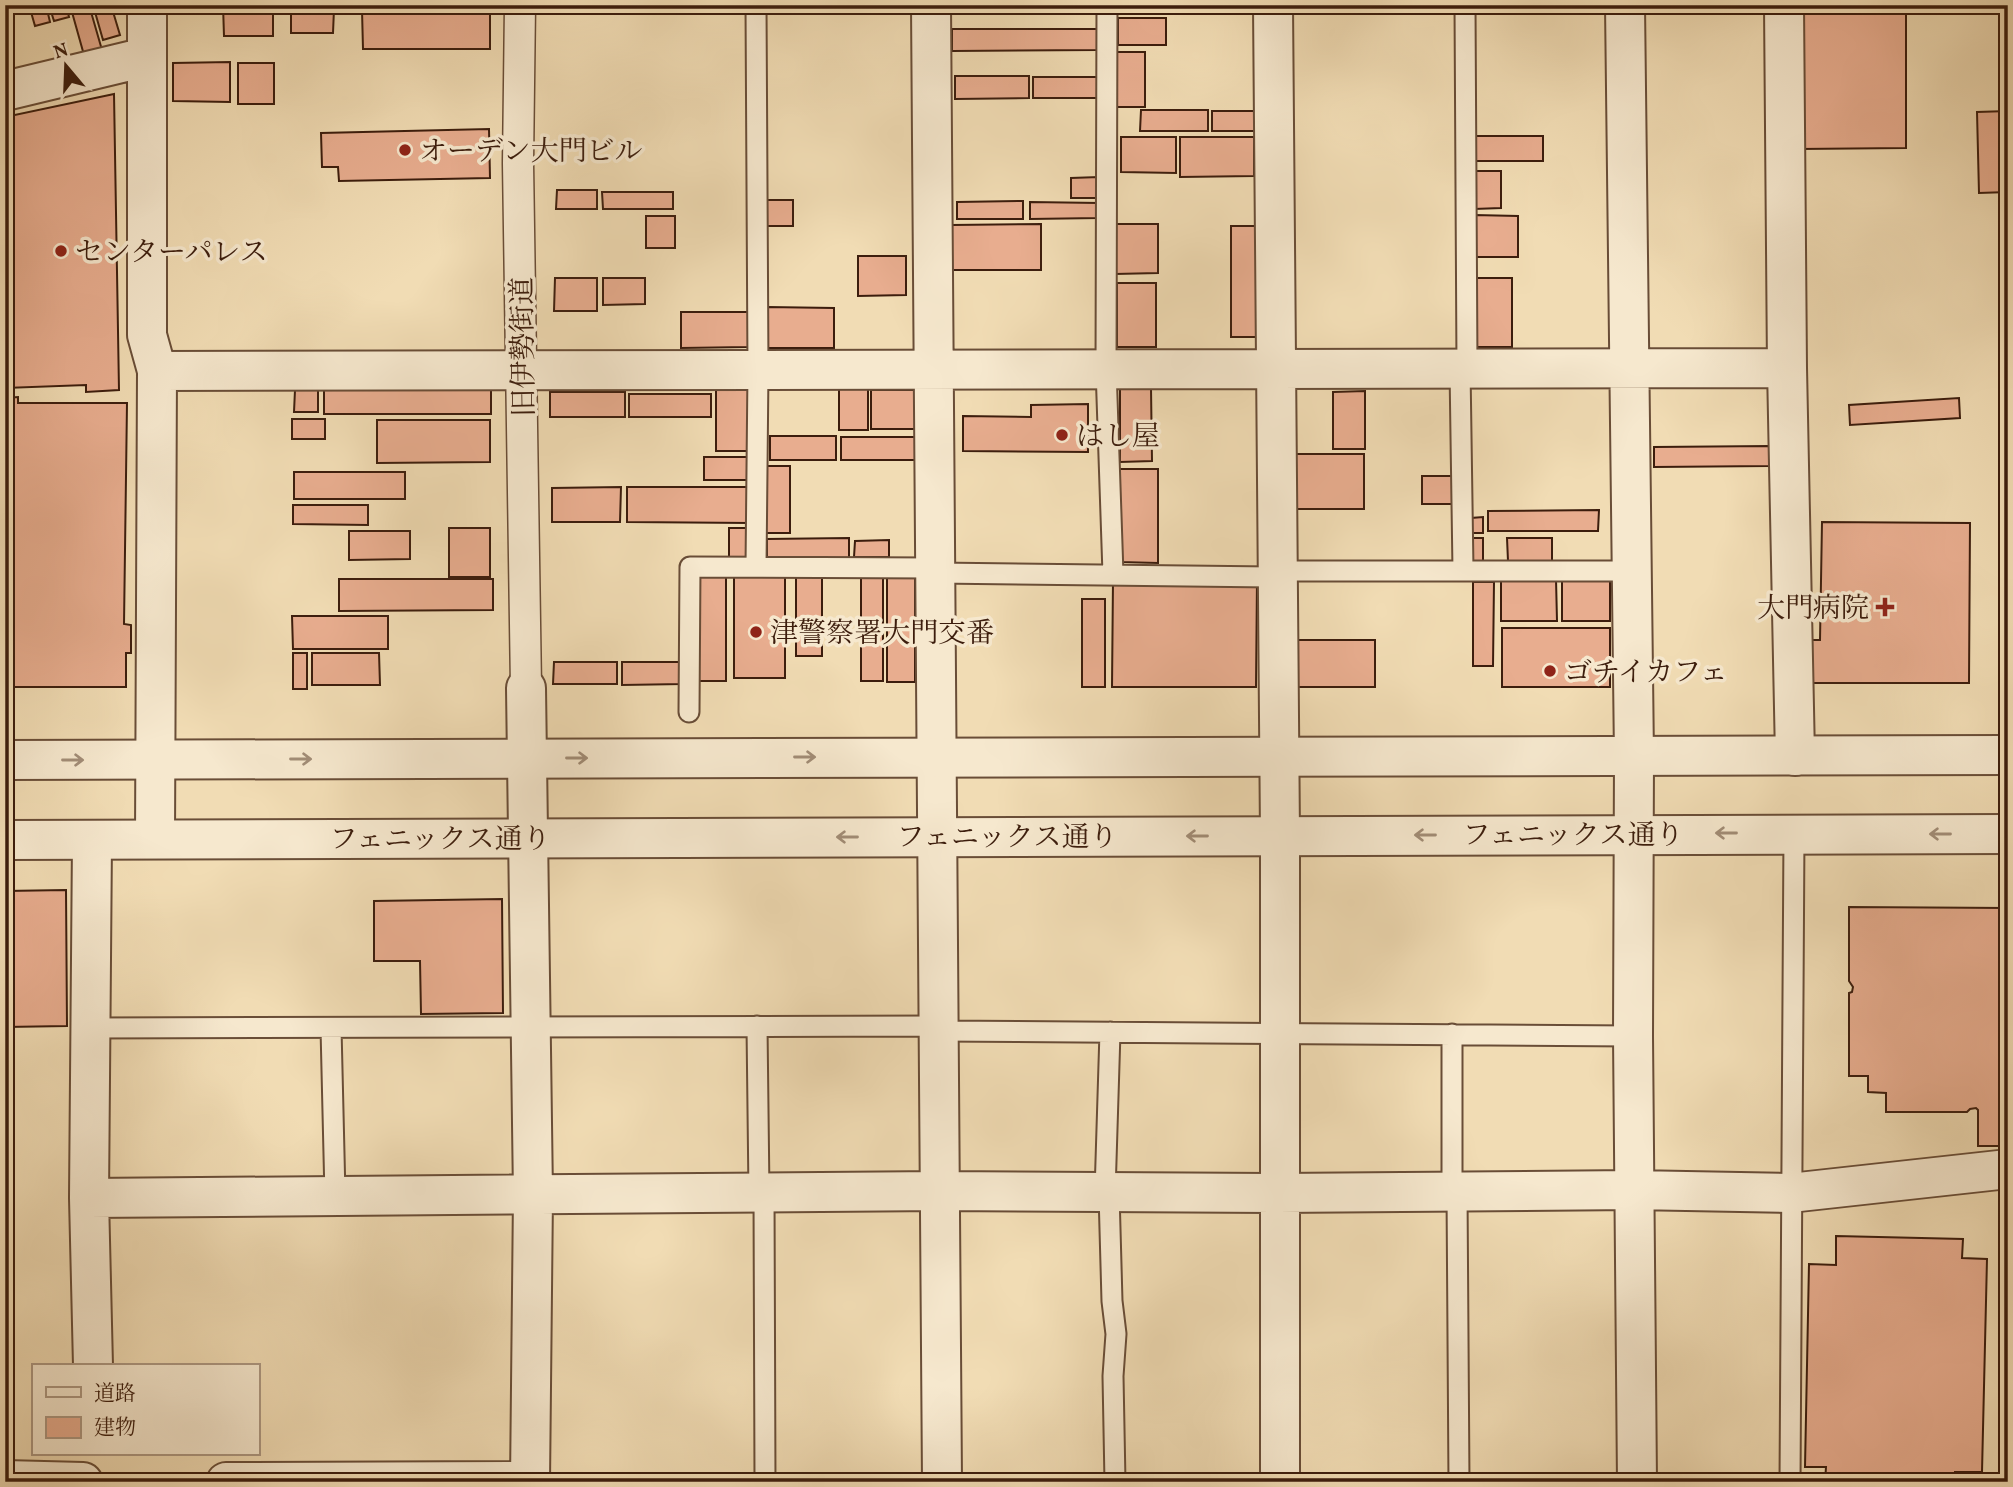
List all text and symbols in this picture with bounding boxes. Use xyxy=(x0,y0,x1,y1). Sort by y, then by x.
north arrow xyxy=(32,32,102,102)
text: N xyxy=(50,37,72,66)
place label: オーデン大門ビル xyxy=(419,133,642,172)
marker: オーデン大門ビル xyxy=(397,142,413,158)
place label: センターパレス xyxy=(75,234,268,273)
marker: センターパレス xyxy=(53,243,69,259)
street label: 旧伊勢街道 xyxy=(504,277,545,417)
place label: はし屋 xyxy=(1076,418,1160,457)
marker: はし屋 xyxy=(1054,427,1070,443)
place label: 大門病院 xyxy=(1757,590,1869,629)
marker: 大門病院 xyxy=(1875,597,1895,617)
place label: 津警察署大門交番 xyxy=(770,615,994,654)
marker: 津警察署大門交番 xyxy=(748,624,764,640)
place label: ゴチイカフェ xyxy=(1564,654,1728,693)
marker: ゴチイカフェ xyxy=(1542,663,1558,679)
one-way arrow xyxy=(793,750,816,764)
one-way arrow xyxy=(566,751,589,765)
one-way arrow xyxy=(289,752,312,766)
one-way arrow xyxy=(62,753,85,767)
street label: フェニックス通り xyxy=(1462,817,1684,856)
street label: フェニックス通り xyxy=(896,819,1118,858)
street label: フェニックス通り xyxy=(329,821,551,860)
one-way arrow xyxy=(1715,827,1738,840)
one-way arrow xyxy=(1928,827,1951,841)
one-way arrow xyxy=(1414,828,1437,842)
one-way arrow xyxy=(1186,829,1209,843)
one-way arrow xyxy=(836,830,859,844)
legend xyxy=(32,1364,259,1456)
text: 道路 xyxy=(94,1380,136,1409)
text: 建物 xyxy=(94,1414,136,1443)

